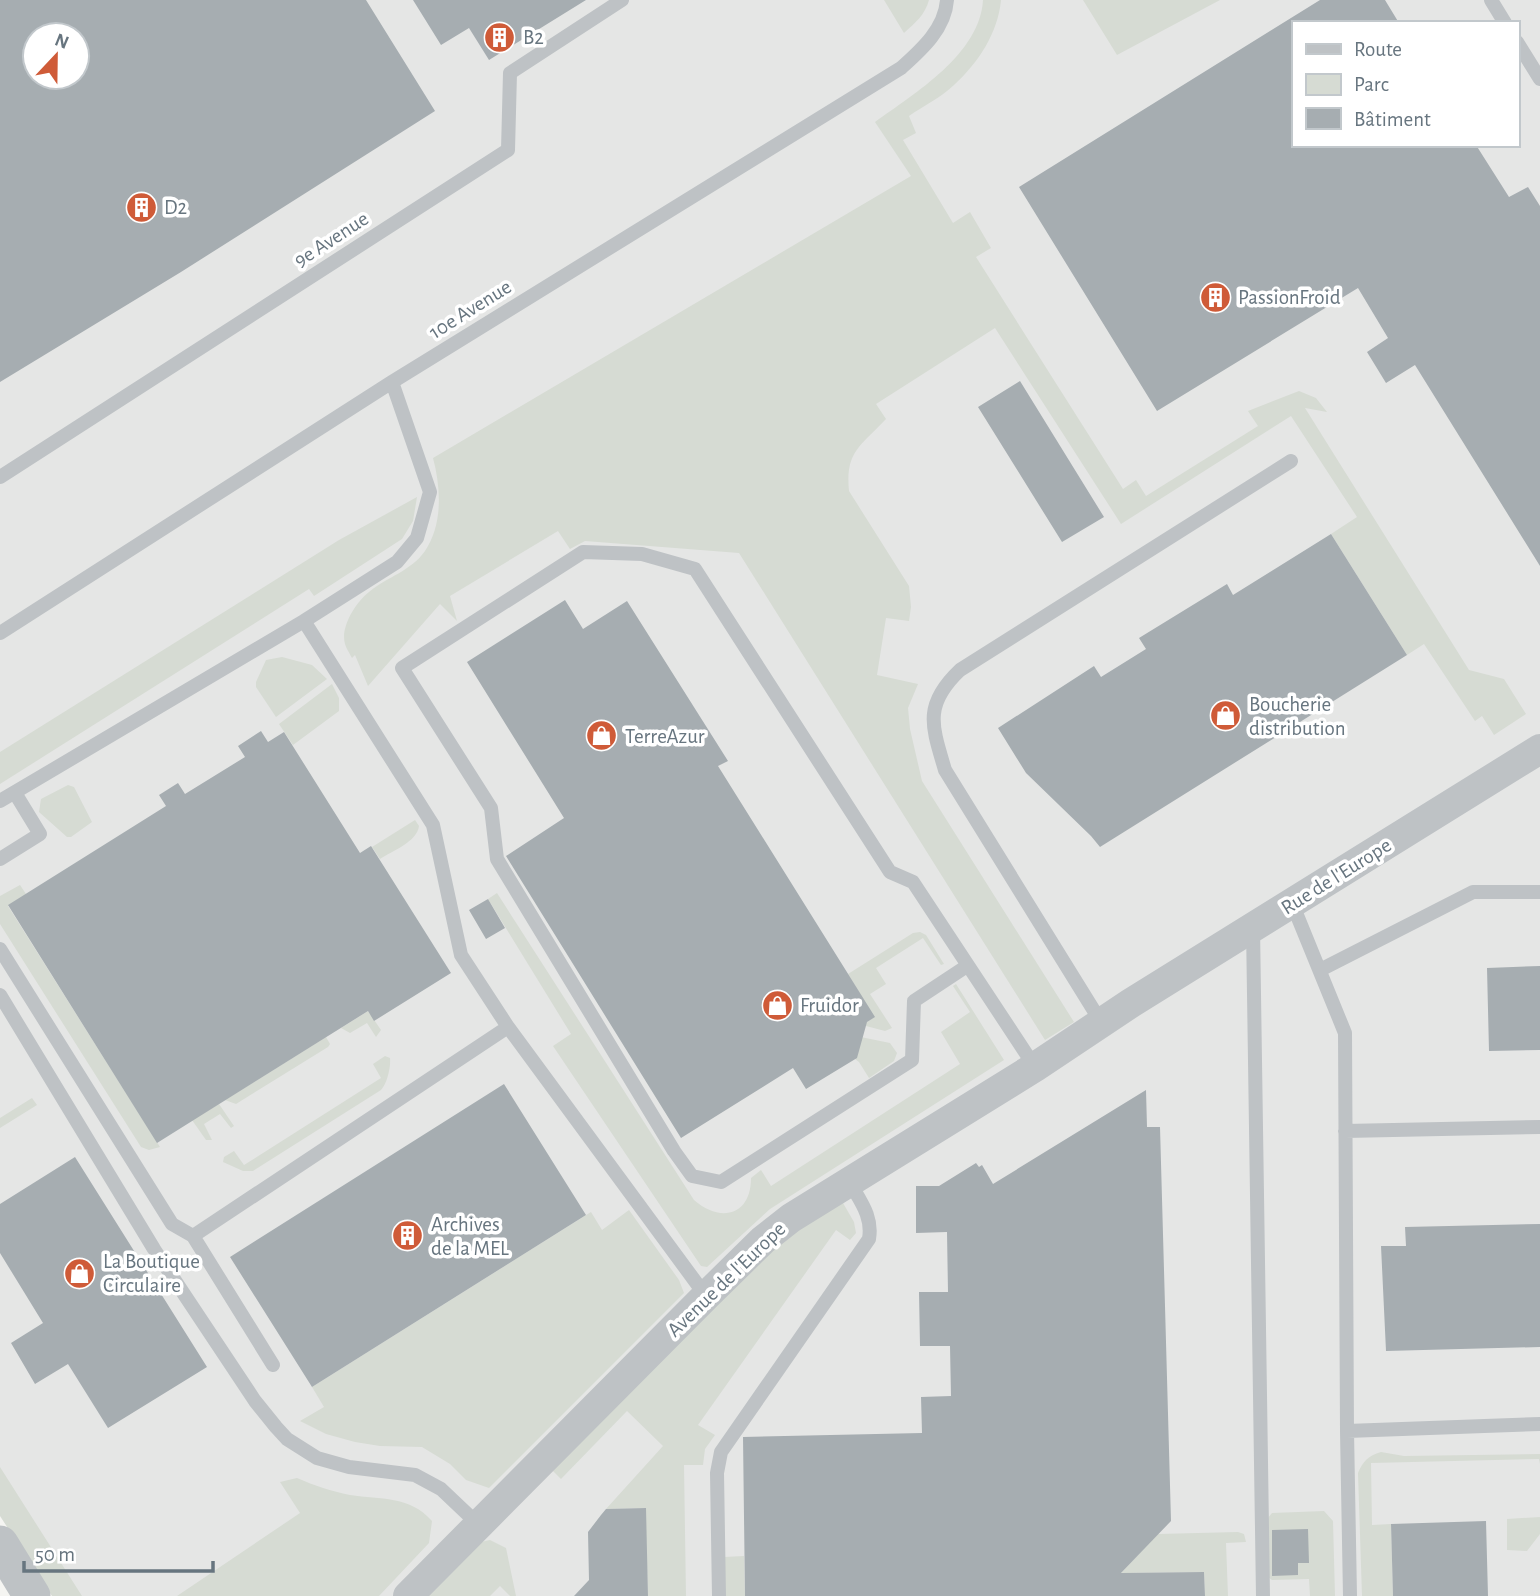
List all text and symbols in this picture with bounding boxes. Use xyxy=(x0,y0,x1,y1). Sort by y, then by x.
building icon: B2 xyxy=(483,20,517,54)
north arrow xyxy=(21,21,91,91)
legend xyxy=(1292,21,1519,147)
place label: B2 xyxy=(523,27,544,48)
text: N xyxy=(52,30,71,53)
text: Route xyxy=(1354,39,1402,60)
text: Parc xyxy=(1354,74,1389,95)
text: Bâtiment xyxy=(1354,109,1431,130)
building icon: D2 xyxy=(124,190,158,224)
place label: D2 xyxy=(164,197,187,218)
street label: 9e Avenue xyxy=(290,208,372,271)
street label: 10e Avenue xyxy=(425,276,515,343)
building icon: PassionFroid xyxy=(1198,280,1232,314)
place label: PassionFroid xyxy=(1238,287,1341,308)
place label: Boucherie distribution xyxy=(1249,694,1346,739)
shop icon: Boucherie distribution xyxy=(1209,699,1243,733)
shop icon: TerreAzur xyxy=(585,719,619,753)
place label: TerreAzur xyxy=(625,726,705,747)
street label: Rue de l'Europe xyxy=(1278,834,1395,919)
shop icon: Fruidor xyxy=(760,988,794,1022)
place label: Fruidor xyxy=(800,995,859,1016)
place label: Archives de la MEL xyxy=(431,1214,509,1259)
street label: Avenue de l'Europe xyxy=(663,1218,789,1341)
building icon: Archives de la MEL xyxy=(391,1219,425,1253)
place label: La Boutique Circulaire xyxy=(103,1251,200,1296)
shop icon: La Boutique Circulaire xyxy=(63,1256,97,1290)
scale bar xyxy=(24,1530,214,1574)
text: 50 m xyxy=(35,1544,75,1565)

